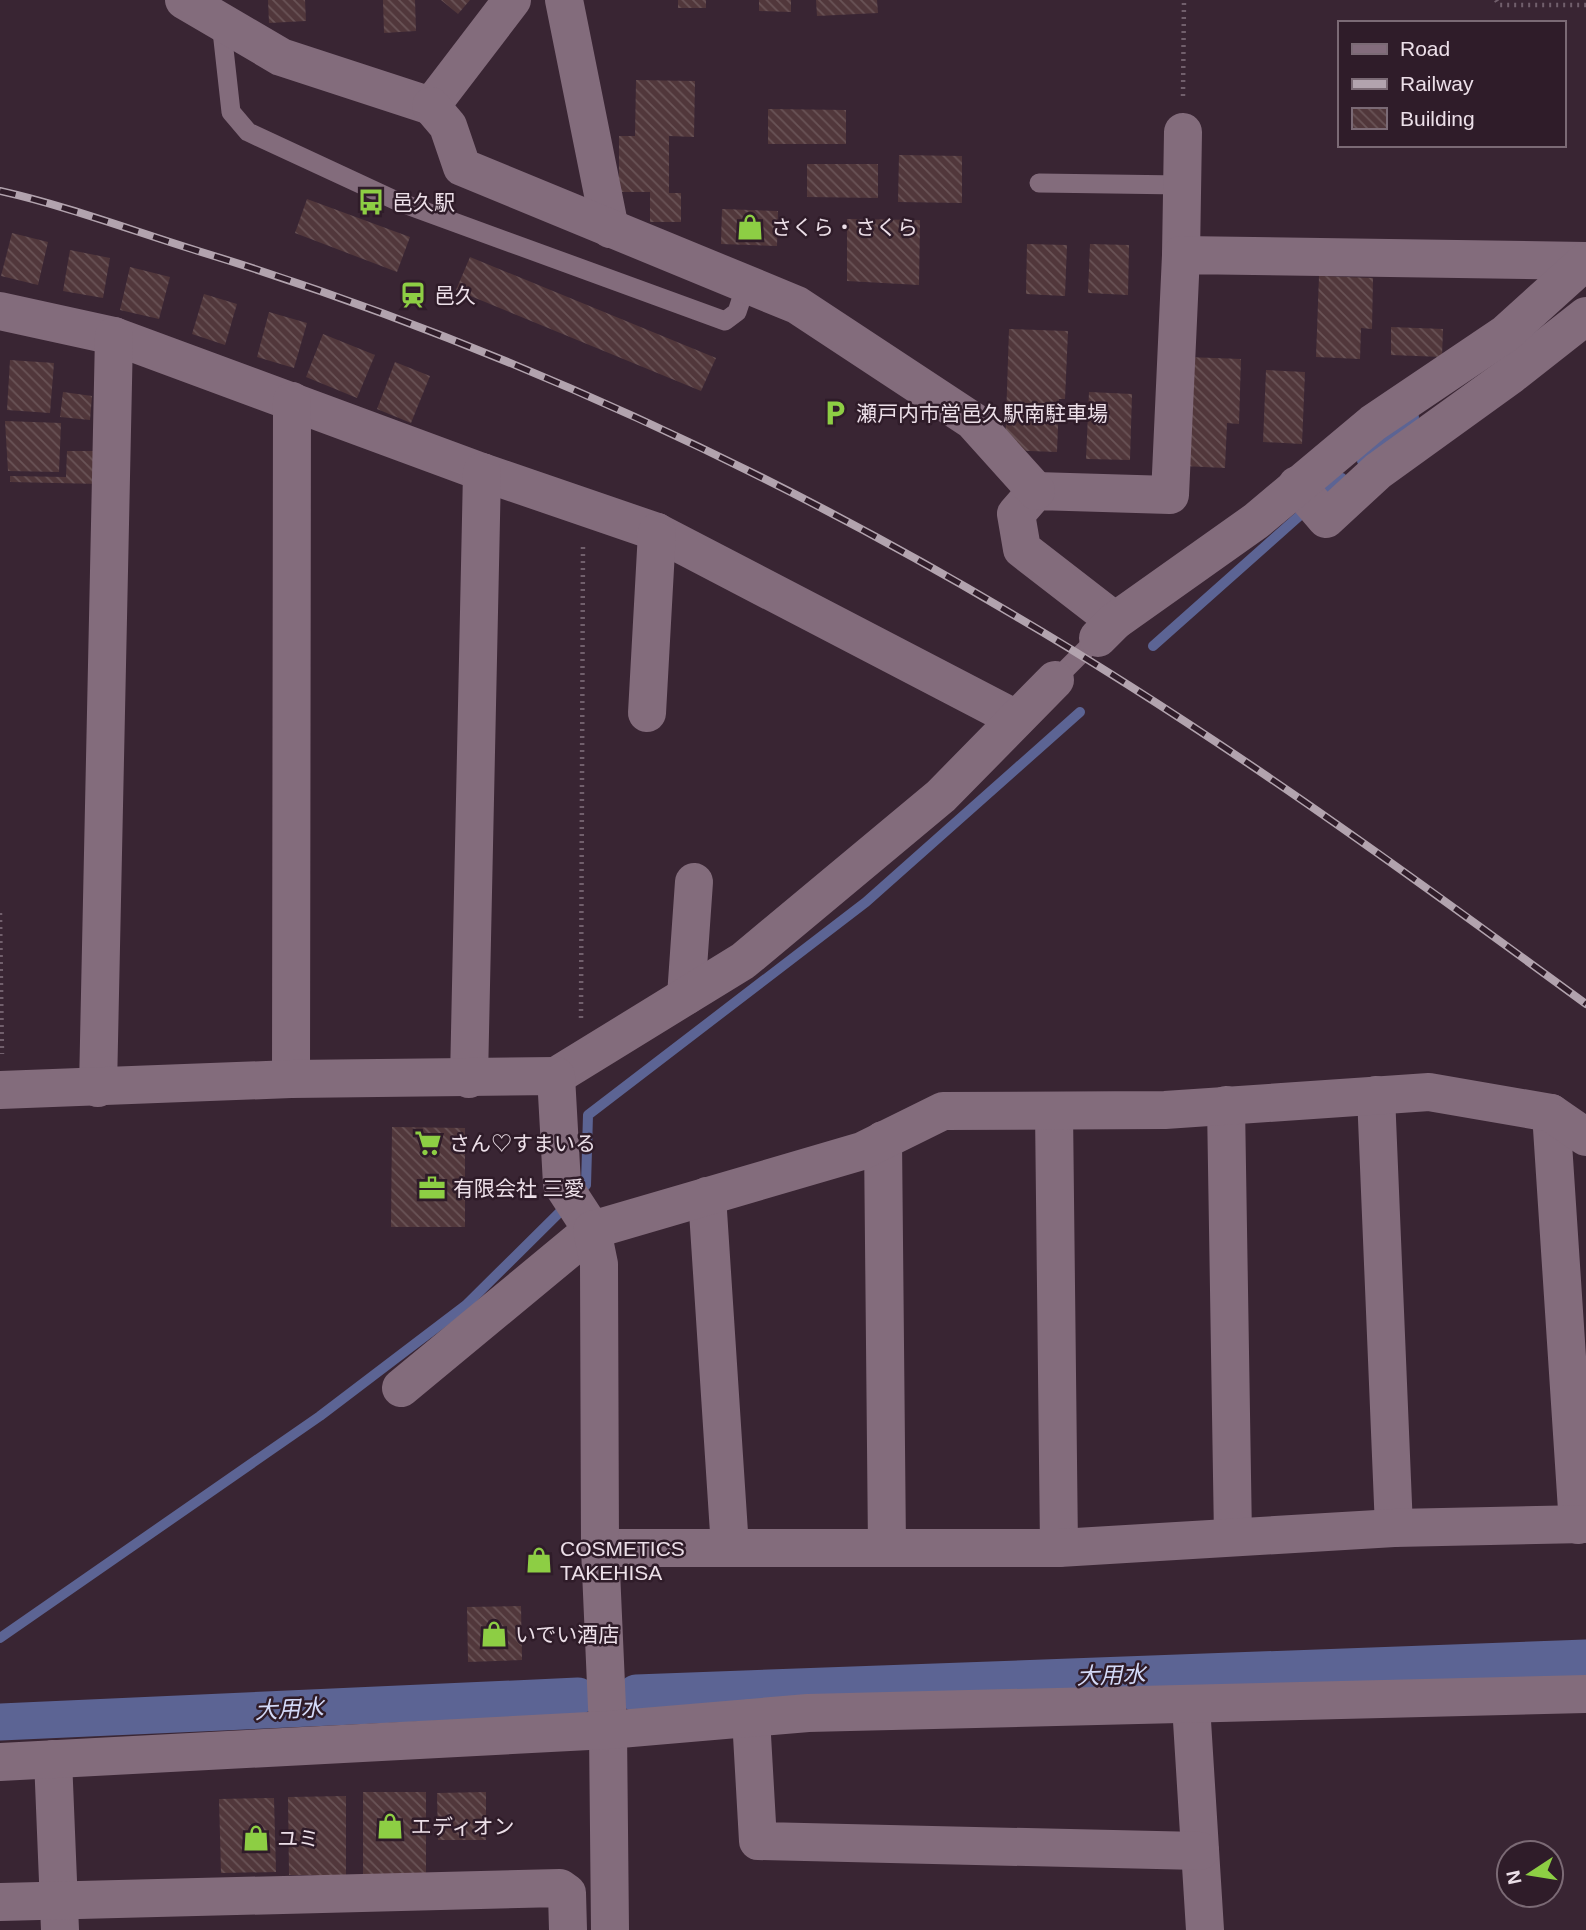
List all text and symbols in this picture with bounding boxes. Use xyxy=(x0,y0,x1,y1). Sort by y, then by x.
legend xyxy=(1338,21,1565,147)
text: Road xyxy=(1400,37,1450,60)
text: Railway xyxy=(1400,72,1474,95)
text: Building xyxy=(1400,107,1475,130)
bus stop icon: 邑久駅 xyxy=(356,187,386,217)
place label: 邑久駅 xyxy=(392,191,455,214)
shop icon: さくら・さくら xyxy=(735,212,765,242)
place label: さくら・さくら xyxy=(771,216,918,239)
station icon: 邑久 xyxy=(398,280,428,310)
place label: 邑久 xyxy=(434,284,476,307)
parking icon: 瀬戸内市営邑久駅南駐車場 xyxy=(820,398,850,428)
place label: 瀬戸内市営邑久駅南駐車場 xyxy=(856,402,1108,425)
supermarket icon: さん♡すまいる xyxy=(413,1128,443,1158)
place label: さん♡すまいる xyxy=(449,1132,596,1155)
office icon: 有限会社 三愛 xyxy=(417,1173,447,1203)
place label: 有限会社 三愛 xyxy=(453,1177,585,1200)
place label: COSMETICS TAKEHISA xyxy=(560,1537,685,1584)
shop icon: COSMETICS TAKEHISA xyxy=(524,1545,554,1575)
shop icon: いでい酒店 xyxy=(479,1619,509,1649)
place label: いでい酒店 xyxy=(515,1623,619,1646)
water label: 大用水 xyxy=(1076,1661,1149,1689)
water label: 大用水 xyxy=(254,1694,327,1724)
shop icon: エディオン xyxy=(375,1811,405,1841)
place label: エディオン xyxy=(411,1815,515,1838)
shop icon: ユミ xyxy=(241,1823,271,1853)
place label: ユミ xyxy=(277,1827,319,1850)
north arrow xyxy=(1495,1839,1565,1909)
text: N xyxy=(1502,1869,1526,1886)

